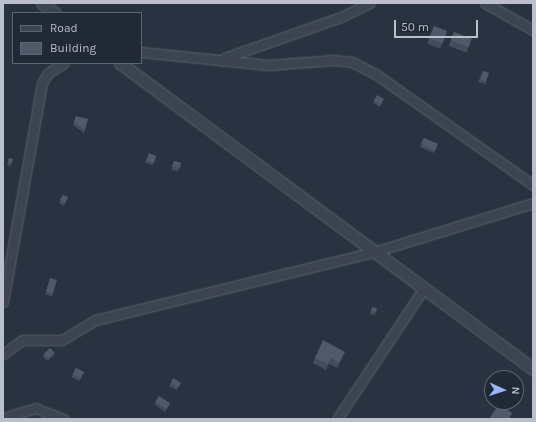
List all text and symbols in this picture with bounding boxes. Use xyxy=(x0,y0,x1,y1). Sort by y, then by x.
legend xyxy=(12,12,142,64)
scale bar xyxy=(396,12,480,38)
text: 50 m xyxy=(401,20,429,34)
text: Road xyxy=(50,21,78,35)
text: Building xyxy=(50,41,96,55)
north arrow xyxy=(484,370,524,410)
text: N xyxy=(509,386,522,395)

